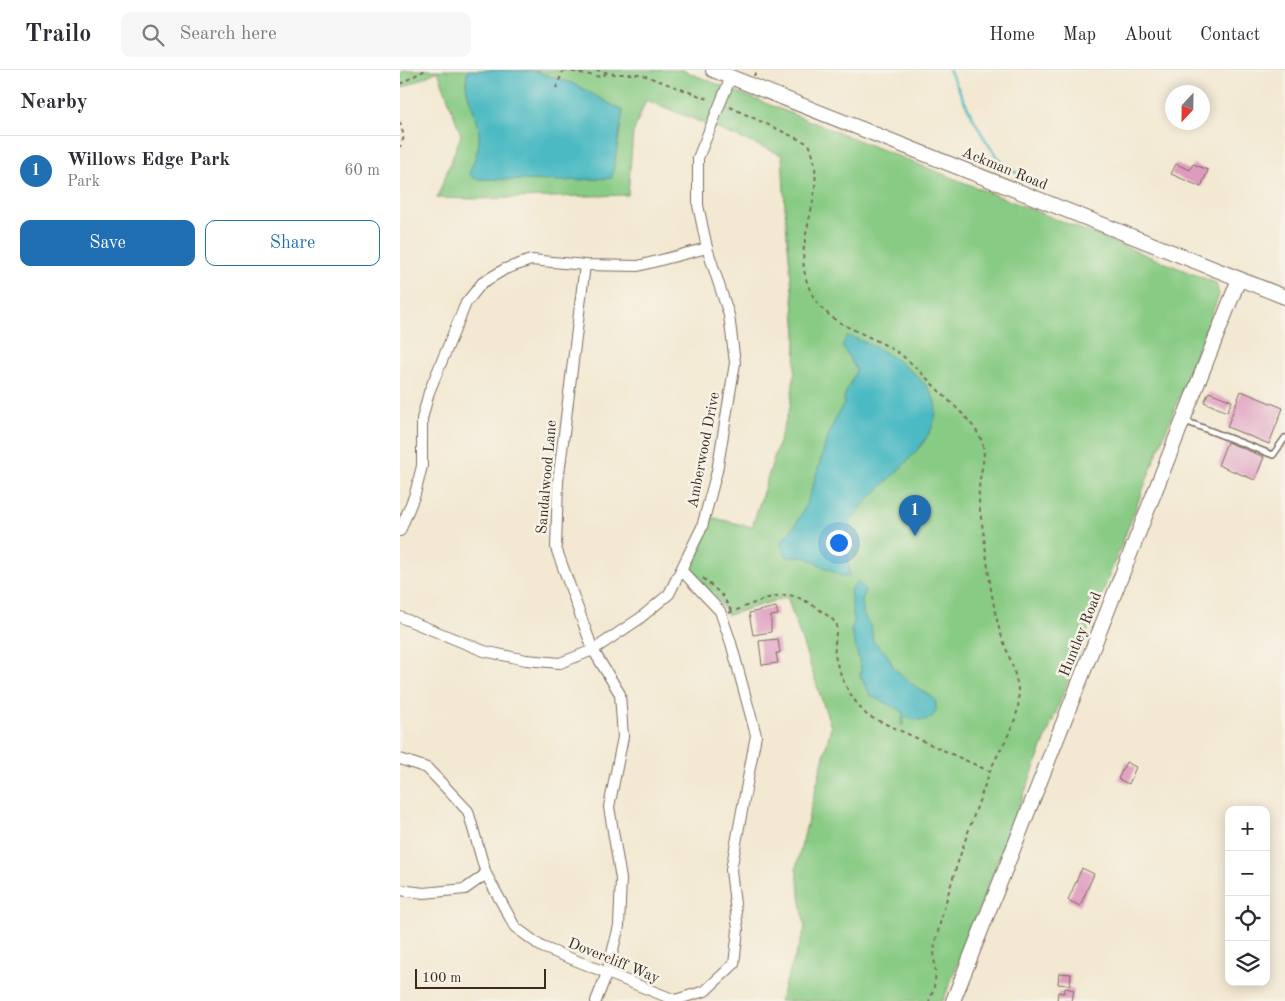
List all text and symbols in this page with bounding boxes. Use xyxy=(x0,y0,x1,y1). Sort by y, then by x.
search box xyxy=(121,12,471,57)
icon: search xyxy=(139,21,167,49)
text: Trailo xyxy=(25,23,91,47)
text: Search here xyxy=(179,25,277,44)
text: Home xyxy=(989,26,1035,44)
text: Map xyxy=(1063,26,1096,44)
text: About xyxy=(1124,26,1172,44)
text: Contact xyxy=(1200,26,1260,44)
north arrow xyxy=(1165,85,1210,130)
text: Nearby xyxy=(20,92,88,113)
street label: Ackman Road xyxy=(960,145,1050,193)
text: Willows Edge Park xyxy=(67,151,230,170)
text: 1 xyxy=(31,163,41,179)
text: 60 m xyxy=(344,163,380,179)
text: Park xyxy=(67,174,100,190)
button: Save xyxy=(20,220,195,266)
button: Share xyxy=(205,220,380,266)
street label: Amberwood Drive xyxy=(686,391,723,510)
street label: Sandalwood Lane xyxy=(535,419,560,535)
pin: 1 xyxy=(899,495,931,536)
your location xyxy=(826,530,852,556)
street label: Huntley Road xyxy=(1058,590,1105,679)
map controls xyxy=(1225,806,1270,986)
button: + xyxy=(1225,806,1270,851)
button: − xyxy=(1225,851,1270,896)
button: locate xyxy=(1225,896,1270,941)
street label: Dovercliff Way xyxy=(565,936,661,987)
button: layers xyxy=(1225,941,1270,986)
scale bar xyxy=(415,966,546,989)
text: 100 m xyxy=(422,971,461,985)

